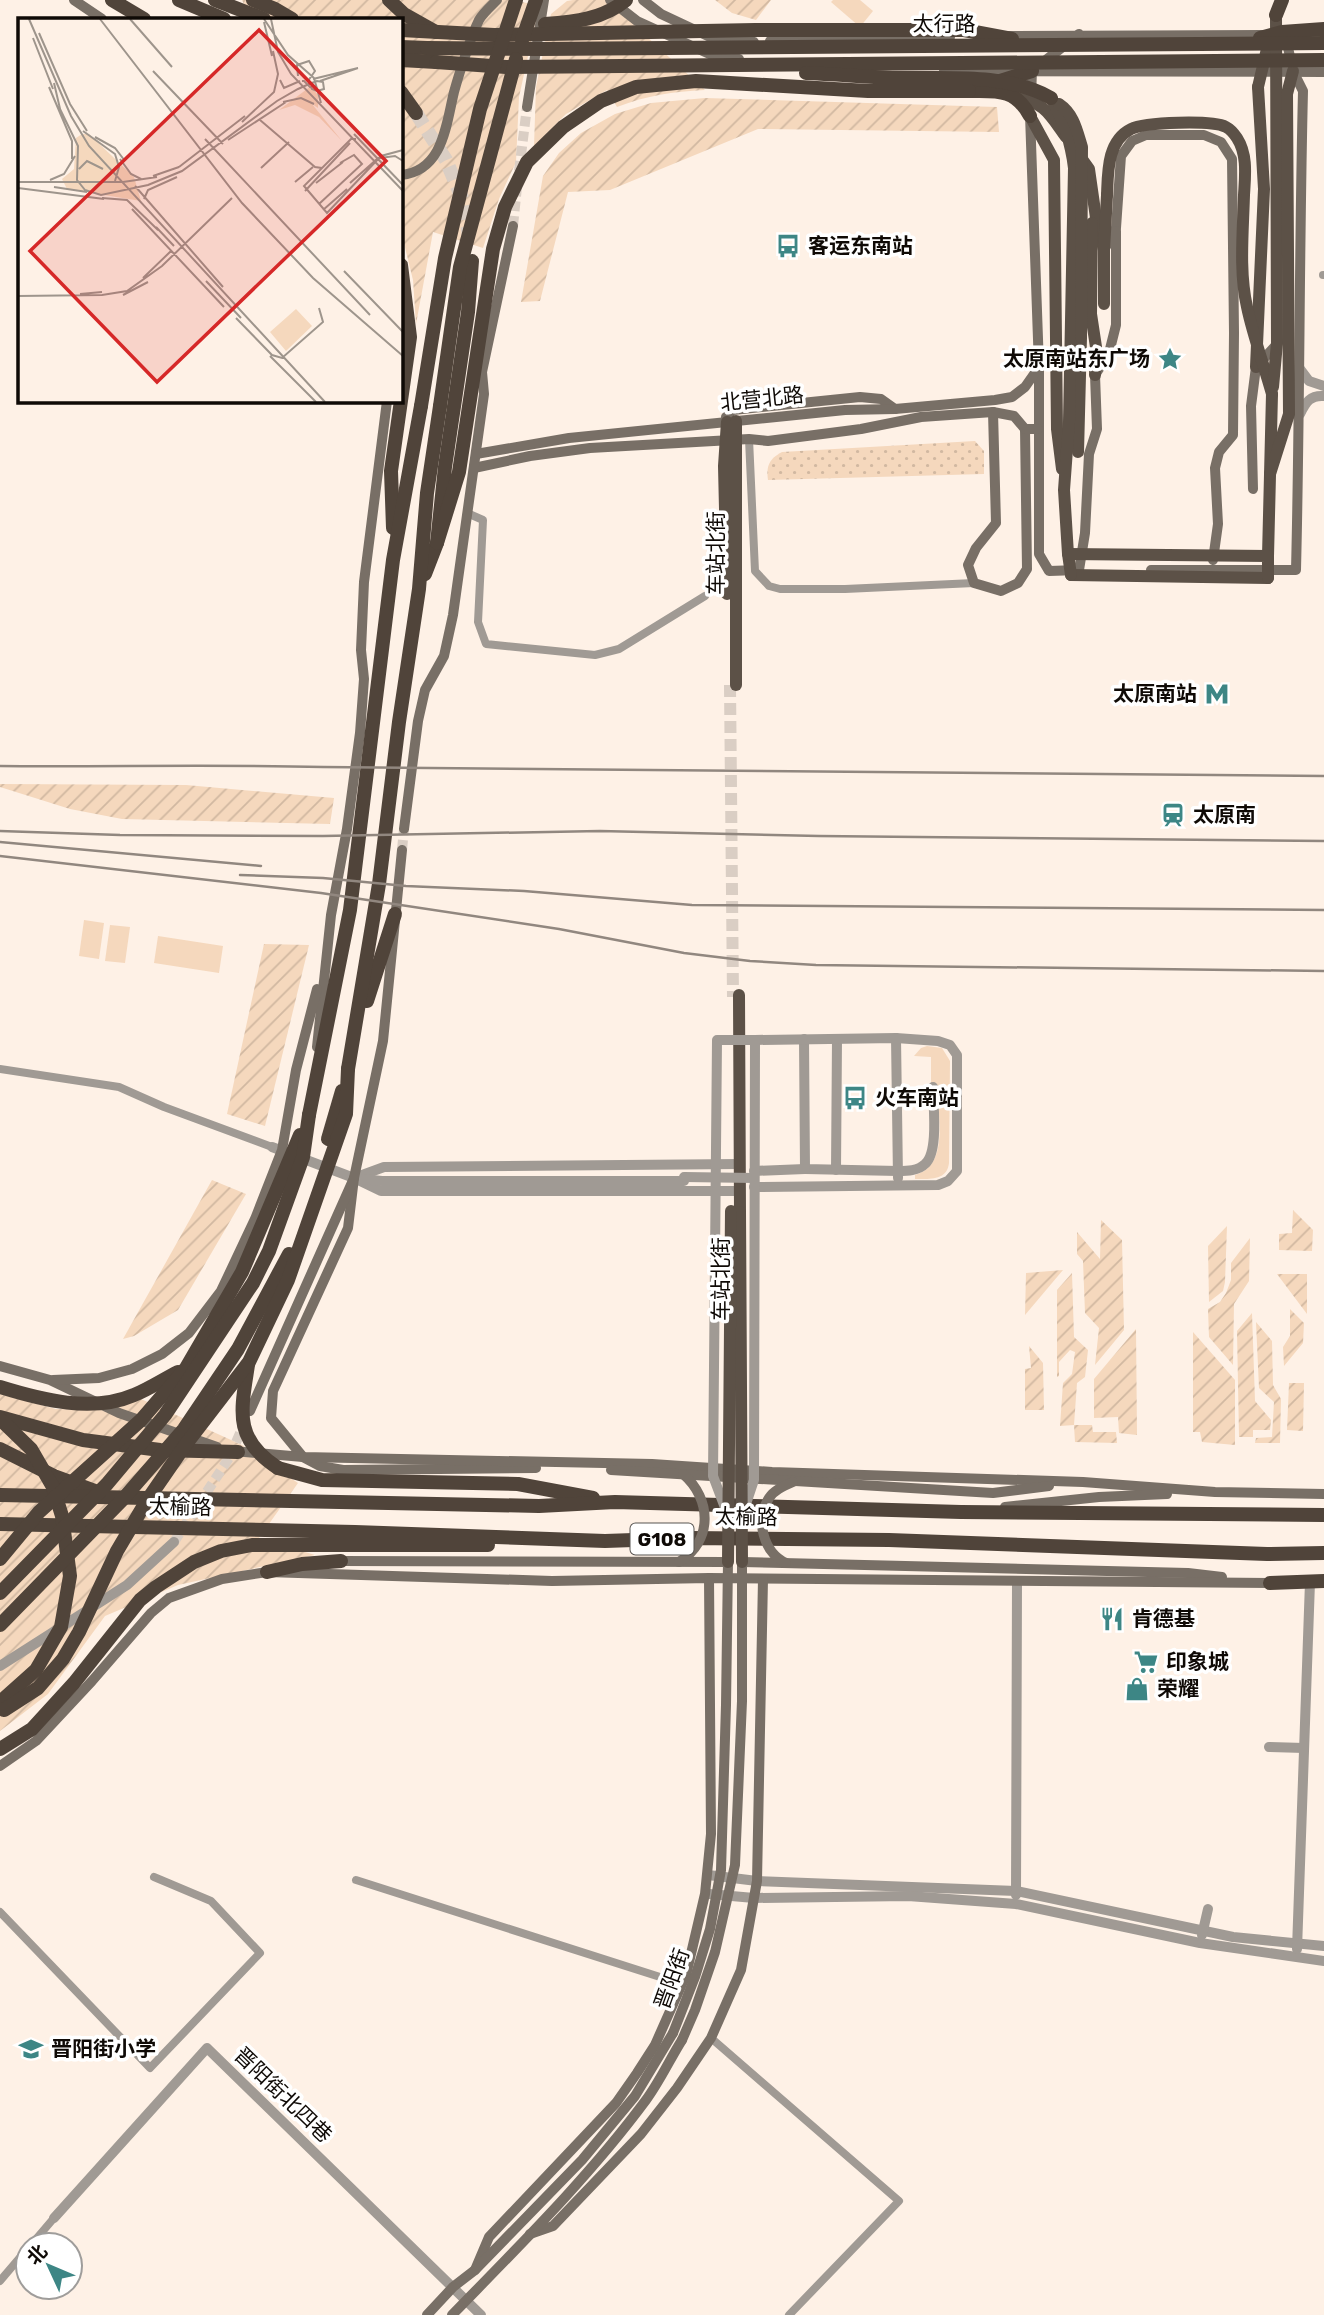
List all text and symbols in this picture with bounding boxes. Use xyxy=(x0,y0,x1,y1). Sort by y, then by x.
street label: 太行路 xyxy=(913,11,976,36)
inset map xyxy=(18,18,402,402)
bus stop icon: 客运东南站 xyxy=(774,232,802,260)
place label: 客运东南站 xyxy=(808,233,913,258)
place icon: 太原南站东广场 xyxy=(1156,345,1184,373)
place label: 太原南站东广场 xyxy=(1003,346,1150,371)
street label: 北营北路 xyxy=(719,382,805,415)
street label: 车站北街 xyxy=(703,511,728,595)
metro station icon: 太原南站 xyxy=(1203,680,1231,708)
place label: 太原南站 xyxy=(1113,681,1197,706)
station icon: 太原南 xyxy=(1159,801,1187,829)
place label: 太原南 xyxy=(1193,802,1256,827)
bus stop icon: 火车南站 xyxy=(841,1084,869,1112)
place label: 火车南站 xyxy=(875,1085,959,1110)
street label: 车站北街 xyxy=(708,1237,733,1321)
street label: 太榆路 xyxy=(148,1493,212,1520)
street label: 太榆路 xyxy=(714,1503,778,1530)
road number: G108 xyxy=(630,1524,694,1554)
restaurant icon: 肯德基 xyxy=(1098,1605,1126,1633)
place label: 肯德基 xyxy=(1132,1606,1195,1631)
supermarket icon: 印象城 xyxy=(1132,1648,1160,1676)
place label: 印象城 xyxy=(1166,1649,1229,1674)
shop icon: 荣耀 xyxy=(1123,1675,1151,1703)
place label: 荣耀 xyxy=(1157,1676,1199,1701)
street label: 晋阳街 xyxy=(649,1945,694,2013)
school or university icon: 晋阳街小学 xyxy=(17,2035,45,2063)
place label: 晋阳街小学 xyxy=(51,2036,156,2061)
street label: 晋阳街北四巷 xyxy=(229,2042,337,2147)
north arrow xyxy=(14,2231,84,2301)
text: 北 xyxy=(22,2240,52,2269)

